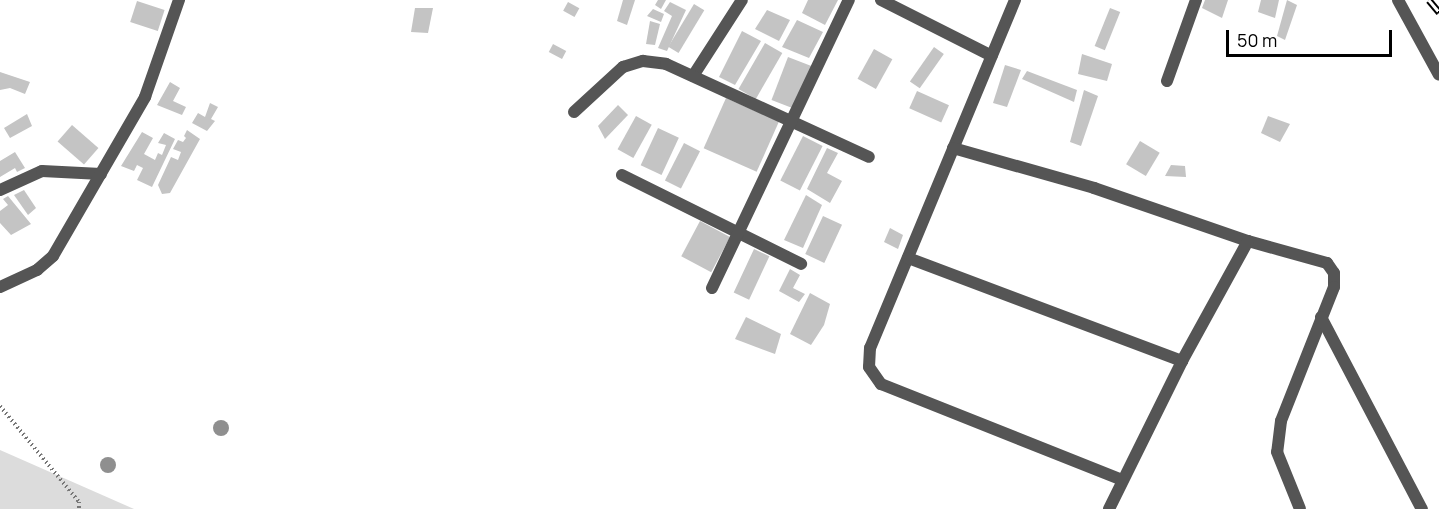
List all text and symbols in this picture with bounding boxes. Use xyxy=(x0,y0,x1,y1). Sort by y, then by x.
scale bar xyxy=(1229,18,1396,56)
text: 50 m xyxy=(1237,28,1277,52)

